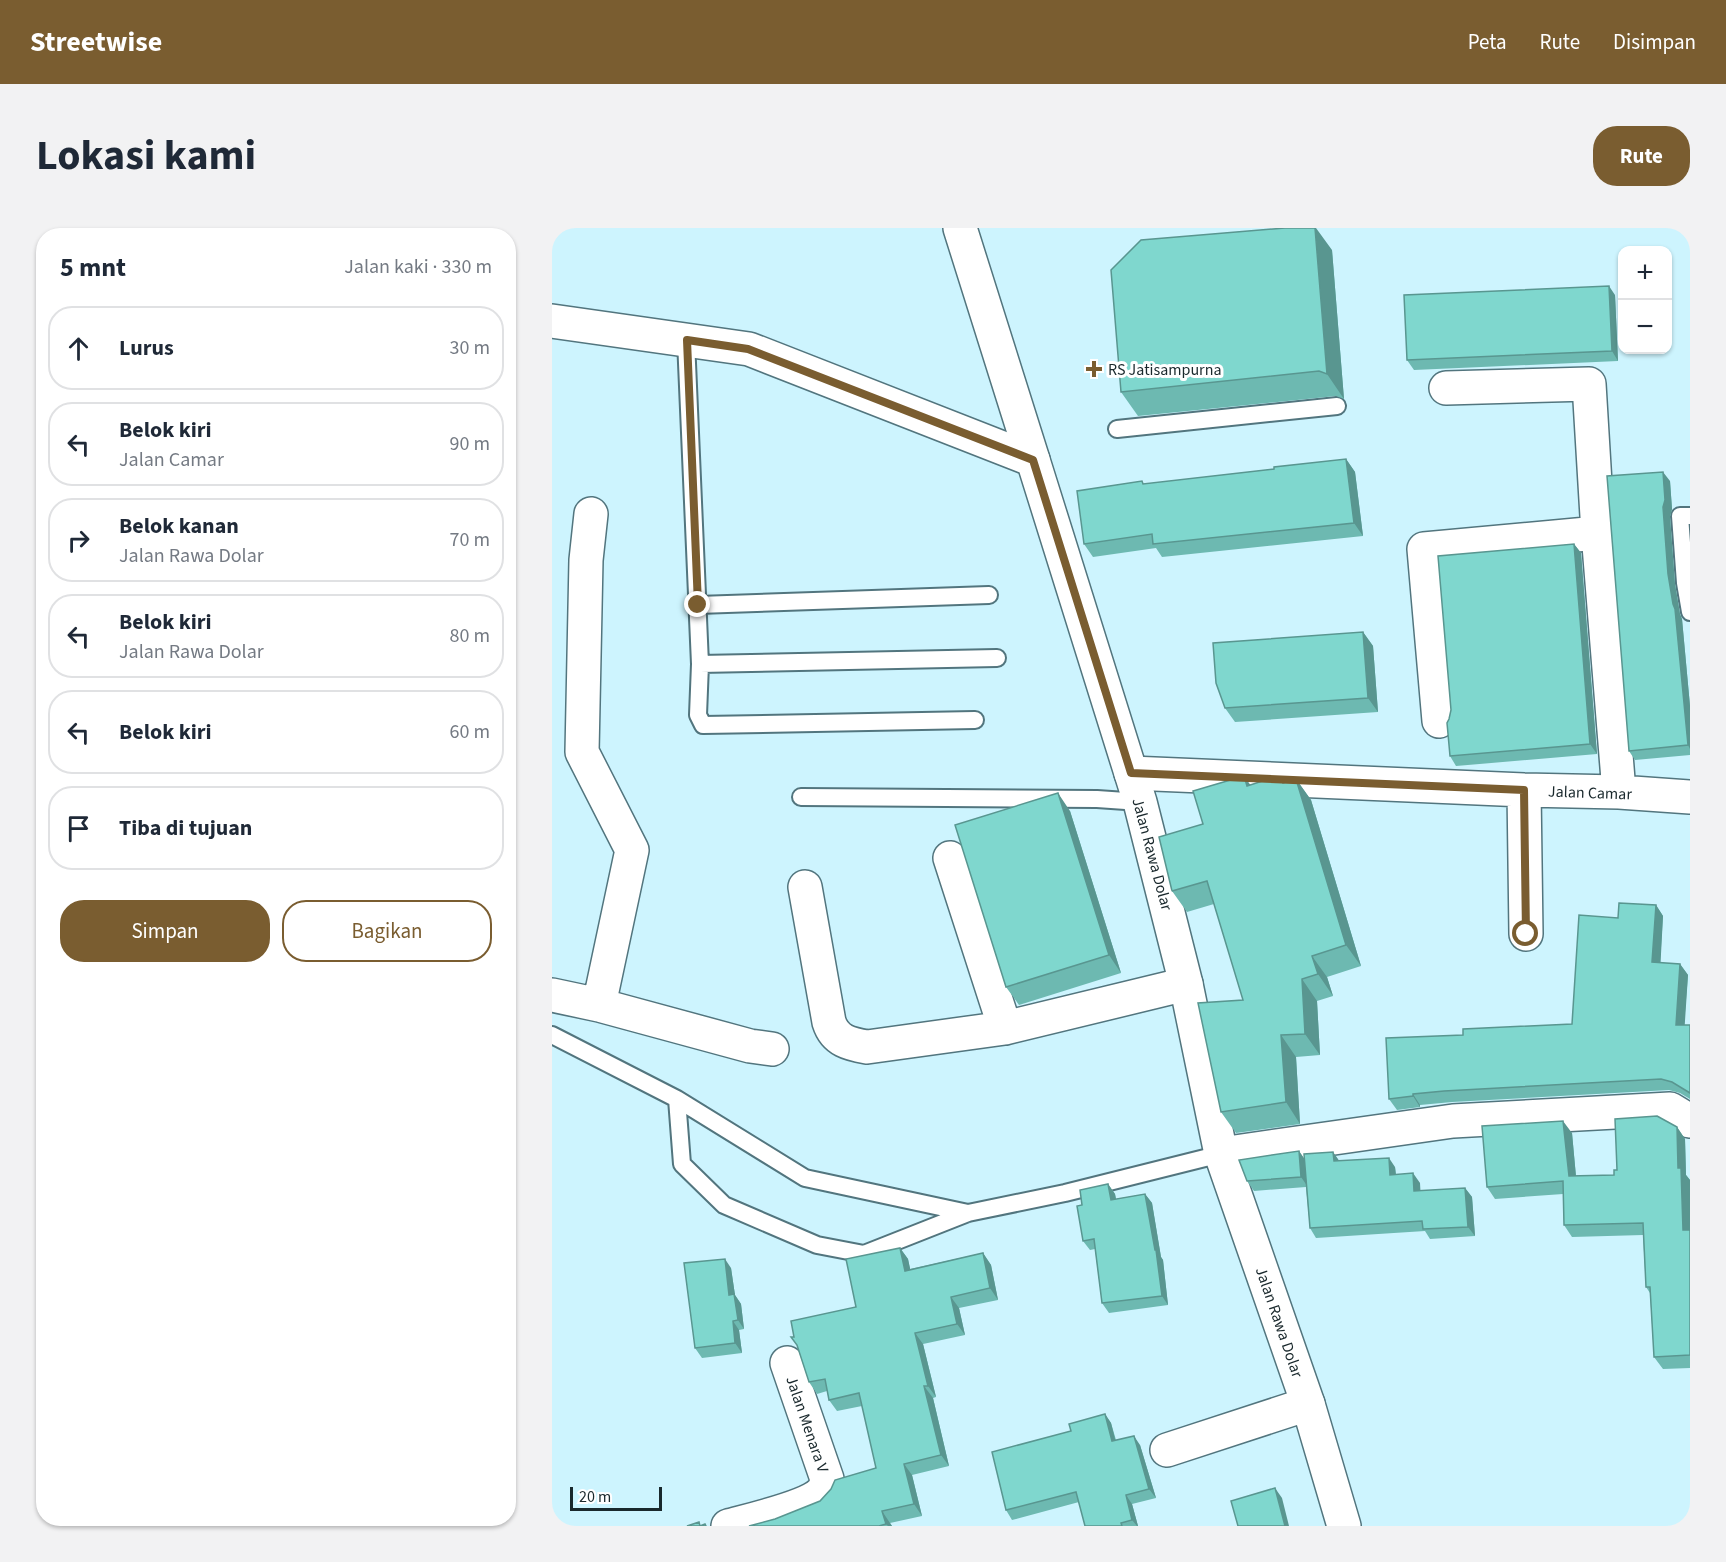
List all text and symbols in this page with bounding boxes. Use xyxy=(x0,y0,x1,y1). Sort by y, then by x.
text: Streetwise xyxy=(30,22,162,62)
text: Peta xyxy=(1468,27,1506,57)
text: Rute xyxy=(1539,27,1580,57)
text: Disimpan xyxy=(1613,27,1696,57)
text: Lokasi kami xyxy=(36,126,256,186)
button: Rute xyxy=(1593,126,1690,186)
map controls xyxy=(1618,246,1672,354)
button: + xyxy=(1618,246,1672,300)
text: 5 mnt xyxy=(60,249,126,286)
text: Jalan kaki · 330 m xyxy=(344,253,492,281)
button: − xyxy=(1618,300,1672,354)
icon: ahead xyxy=(62,332,95,365)
text: Lurus xyxy=(119,332,174,364)
text: 30 m xyxy=(450,334,490,362)
place label: RS Jatisampurna xyxy=(1108,359,1221,381)
marker: RS Jatisampurna xyxy=(1085,360,1103,378)
text: Belok kiri xyxy=(119,414,212,446)
icon: left xyxy=(62,428,95,461)
text: 90 m xyxy=(450,430,490,458)
text: Jalan Camar xyxy=(119,446,224,474)
text: Belok kanan xyxy=(119,510,239,542)
icon: right xyxy=(62,524,95,557)
text: 70 m xyxy=(450,526,490,554)
text: Jalan Rawa Dolar xyxy=(119,542,264,570)
route end xyxy=(684,591,710,617)
text: Belok kiri xyxy=(119,606,212,638)
icon: left xyxy=(62,620,95,653)
text: 80 m xyxy=(450,622,490,650)
text: Jalan Rawa Dolar xyxy=(119,638,264,666)
icon: left xyxy=(62,716,95,749)
text: Belok kiri xyxy=(119,716,212,748)
text: 60 m xyxy=(450,718,490,746)
street label: Jalan Camar xyxy=(1548,781,1633,805)
street label: Jalan Rawa Dolar xyxy=(1126,796,1178,913)
icon: arrive xyxy=(62,812,95,845)
text: Tiba di tujuan xyxy=(119,812,252,844)
button: Simpan xyxy=(60,900,270,962)
button: Bagikan xyxy=(282,900,492,962)
route start xyxy=(1512,920,1538,946)
street label: Jalan Rawa Dolar xyxy=(1250,1264,1308,1381)
street label: Jalan Menara V xyxy=(780,1373,834,1476)
scale bar xyxy=(570,1484,662,1512)
text: 20 m xyxy=(579,1486,611,1508)

